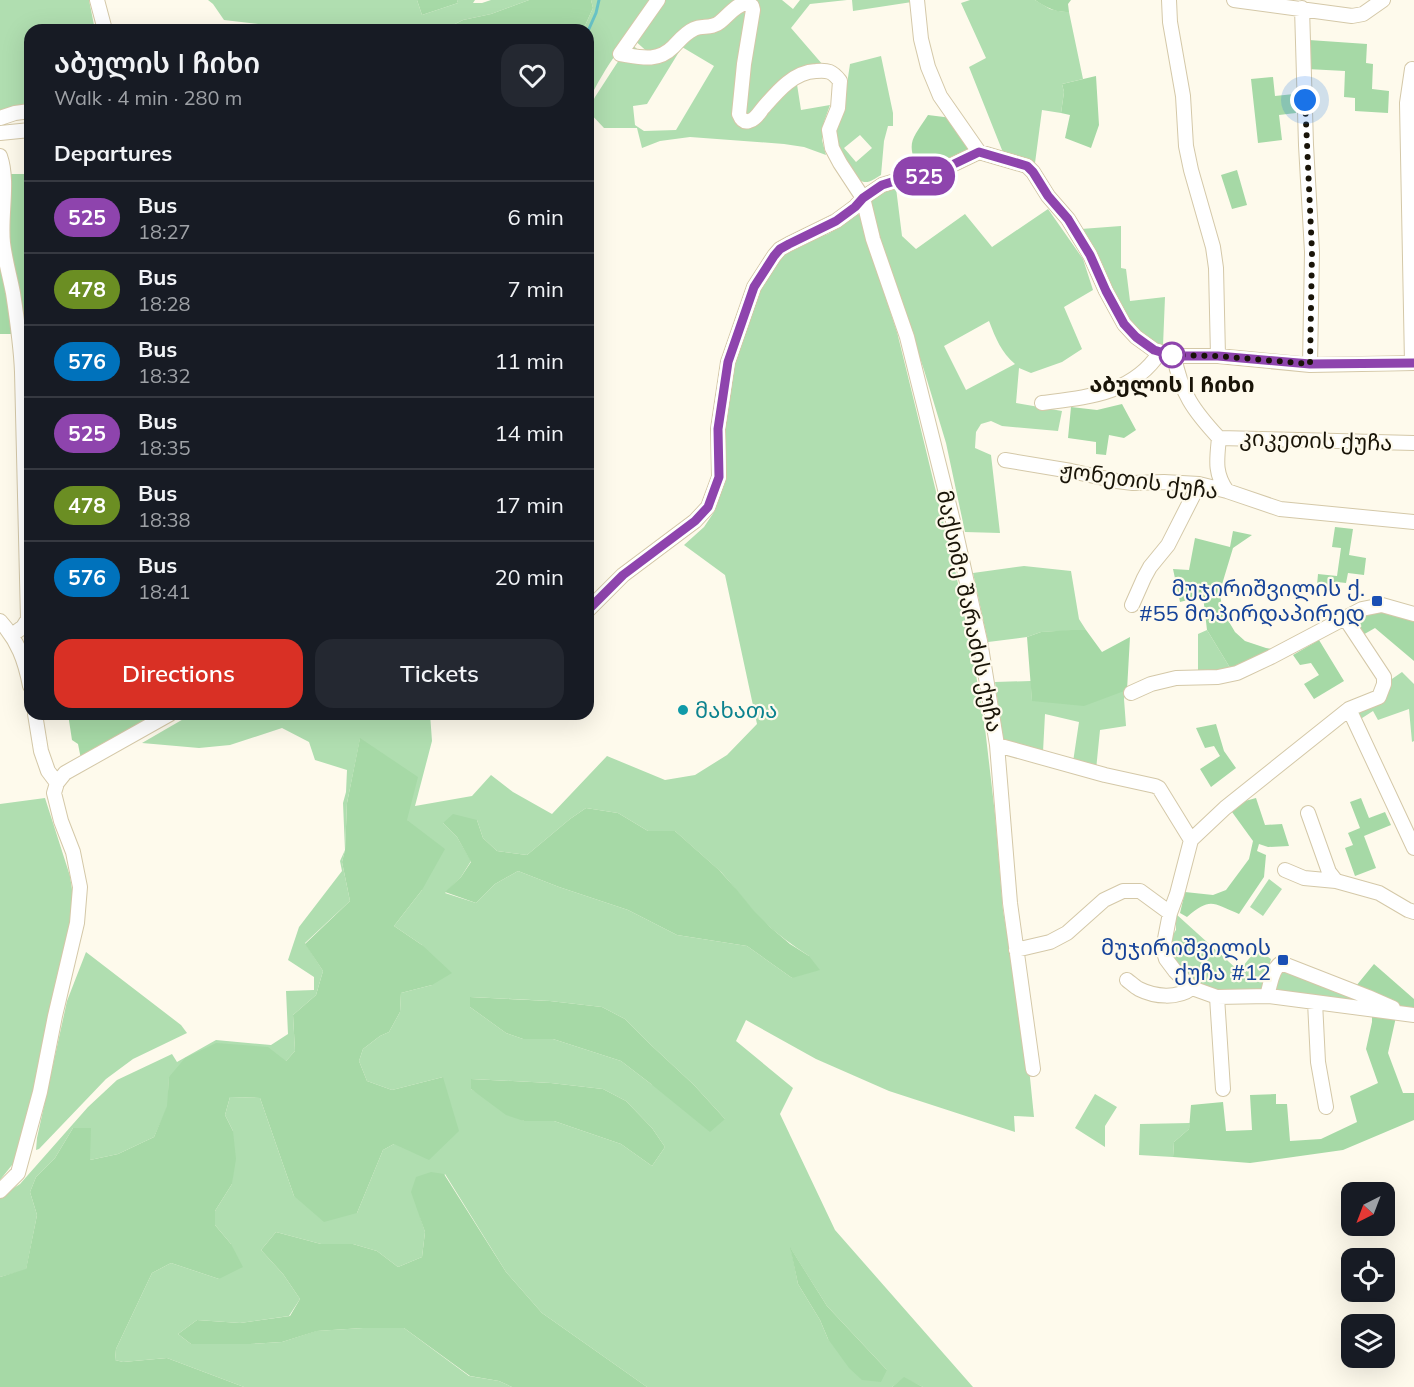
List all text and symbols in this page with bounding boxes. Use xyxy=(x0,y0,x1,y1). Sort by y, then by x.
button: heart xyxy=(501,44,564,107)
text: აბულის I ჩიხი xyxy=(54,45,260,80)
text: Walk · 4 min · 280 m xyxy=(54,85,242,110)
your location xyxy=(1290,85,1320,115)
text: Departures xyxy=(54,139,172,167)
line badge: 525 xyxy=(890,156,958,195)
text: 525 xyxy=(905,163,943,189)
text: Bus xyxy=(138,191,177,219)
text: 6 min xyxy=(508,203,564,231)
text: 525 xyxy=(68,204,106,230)
text: 18:27 xyxy=(138,219,191,244)
text: Bus xyxy=(138,263,177,291)
text: 7 min xyxy=(508,275,564,303)
text: 478 xyxy=(68,276,106,302)
text: 18:28 xyxy=(138,291,191,316)
text: Bus xyxy=(138,335,177,363)
marker: აბულის I ჩიხი xyxy=(1159,342,1185,368)
text: 11 min xyxy=(494,347,564,375)
text: 576 xyxy=(68,348,106,374)
text: 18:32 xyxy=(138,363,191,388)
place label: აბულის I ჩიხი xyxy=(1089,370,1255,398)
text: Bus xyxy=(138,407,177,435)
text: 14 min xyxy=(494,419,564,447)
text: 525 xyxy=(68,420,106,446)
street label: კიკეთის ქუჩა xyxy=(1239,423,1393,457)
text: 18:35 xyxy=(138,435,191,460)
street label: ჟონეთის ქუჩა xyxy=(1058,455,1220,505)
text: Bus xyxy=(138,479,177,507)
street label: მაქსიმე შარაძის ქუჩა xyxy=(931,487,1009,735)
text: 17 min xyxy=(494,491,564,519)
text: 478 xyxy=(68,492,106,518)
text: 18:38 xyxy=(138,507,191,532)
text: Bus xyxy=(138,551,177,579)
text: 20 min xyxy=(494,563,564,591)
text: 576 xyxy=(68,564,106,590)
place label: მუჯირიშვილის ქ. #55 მოპირდაპირედ xyxy=(1139,574,1365,627)
text: 18:41 xyxy=(138,579,191,604)
marker: მუჯირიშვილის ქ. #55 მოპირდაპირედ xyxy=(1370,594,1384,608)
button: Directions xyxy=(54,639,303,708)
button: Tickets xyxy=(315,639,564,708)
place label: მახათა xyxy=(695,696,777,724)
marker: მახათა xyxy=(676,703,690,717)
place label: მუჯირიშვილის ქუჩა #12 xyxy=(1101,933,1271,986)
marker: მუჯირიშვილის ქუჩა #12 xyxy=(1276,953,1290,967)
north arrow xyxy=(1341,1182,1395,1236)
map controls xyxy=(1341,1182,1395,1368)
button: locate xyxy=(1341,1248,1395,1302)
button: layers xyxy=(1341,1314,1395,1368)

